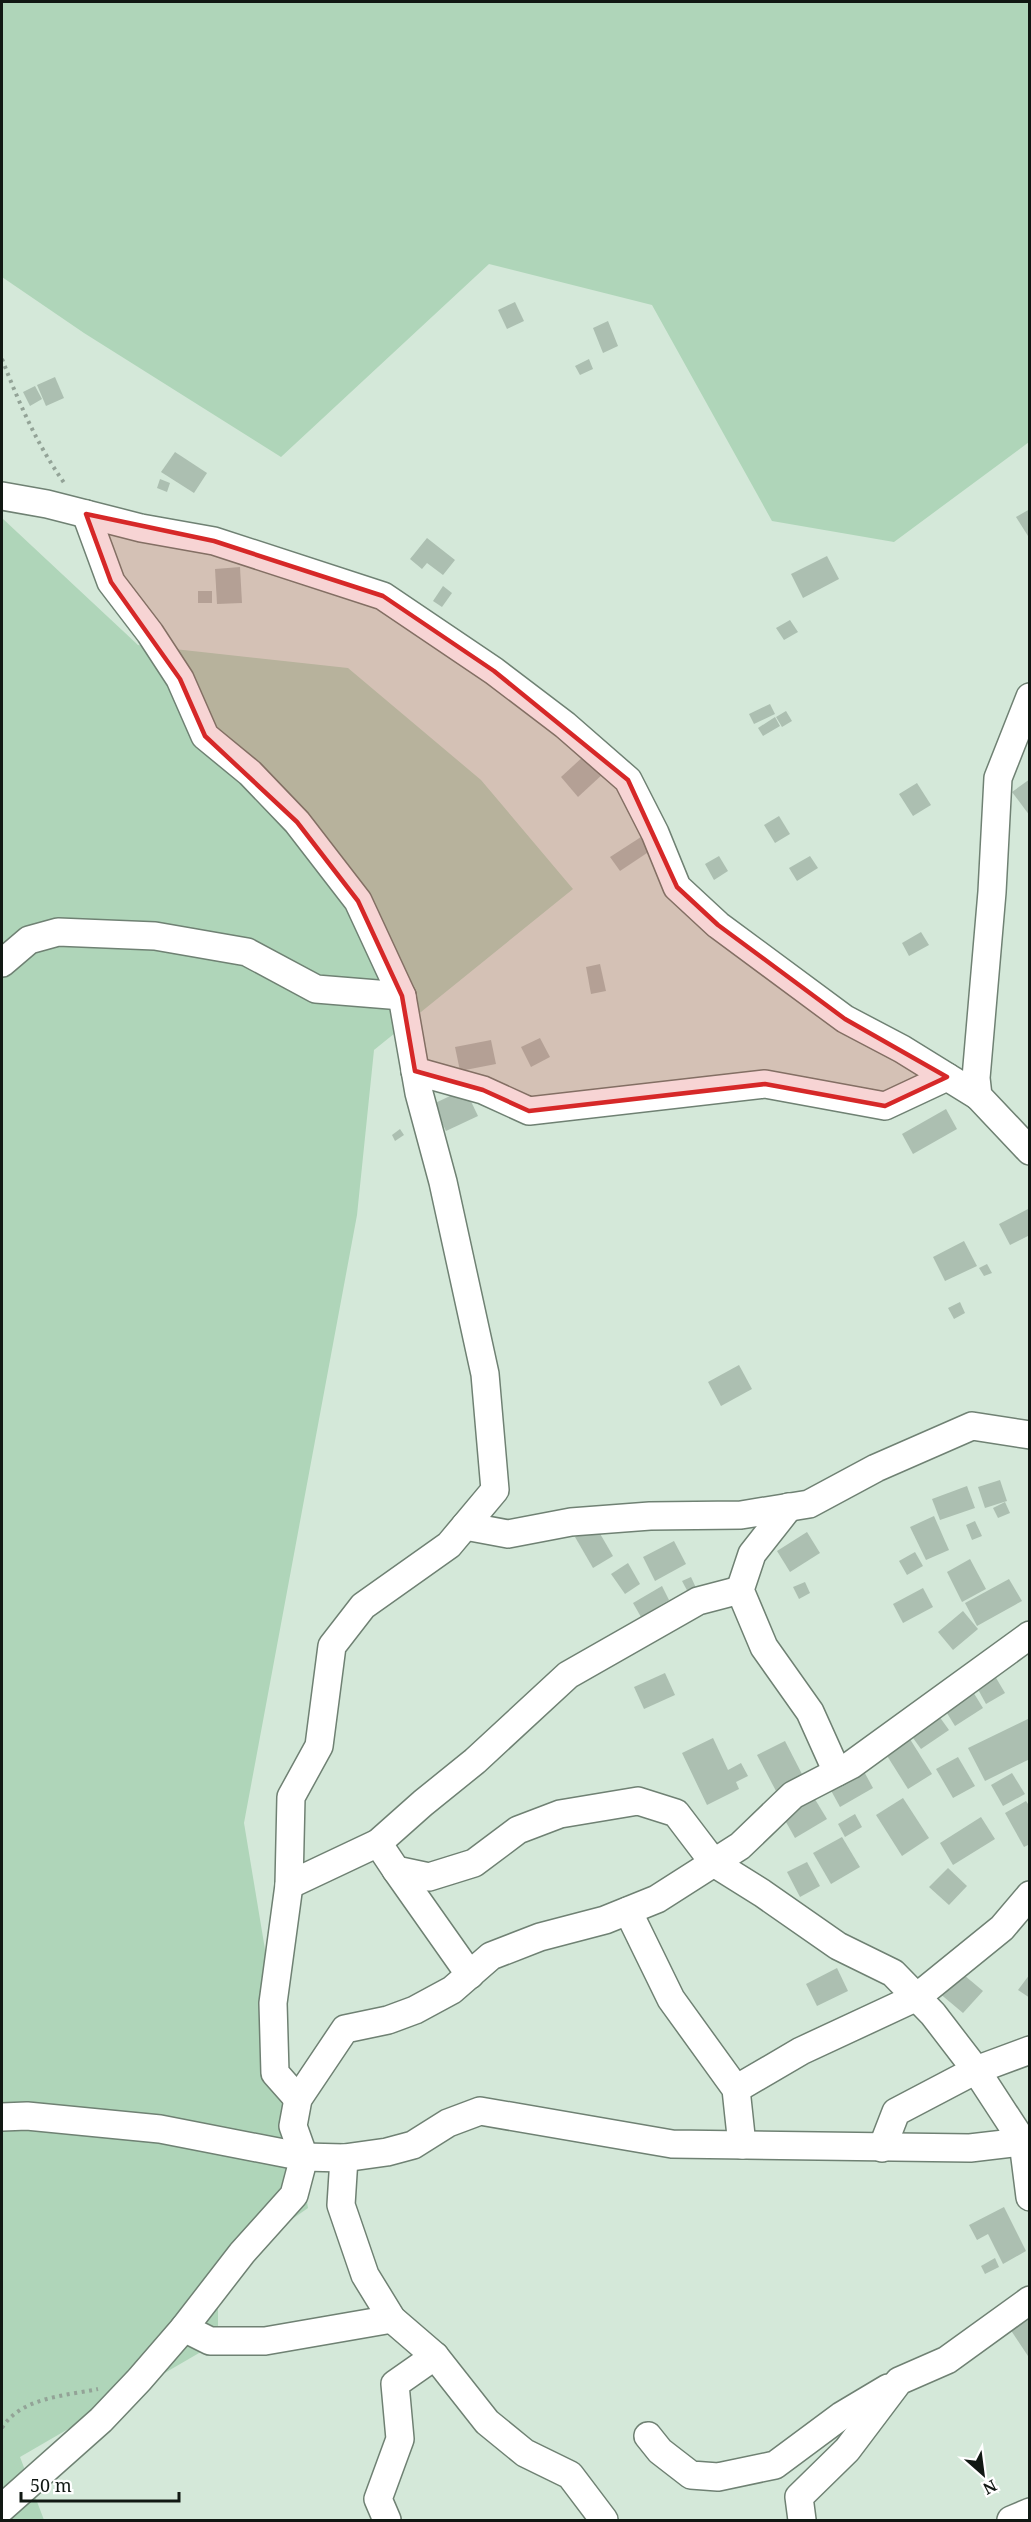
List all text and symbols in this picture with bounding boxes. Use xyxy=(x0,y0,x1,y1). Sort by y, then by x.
north arrow xyxy=(953,2444,1013,2504)
scale bar xyxy=(21,2465,178,2503)
text: 50 m xyxy=(30,2473,72,2497)
text: N xyxy=(979,2475,1001,2500)

